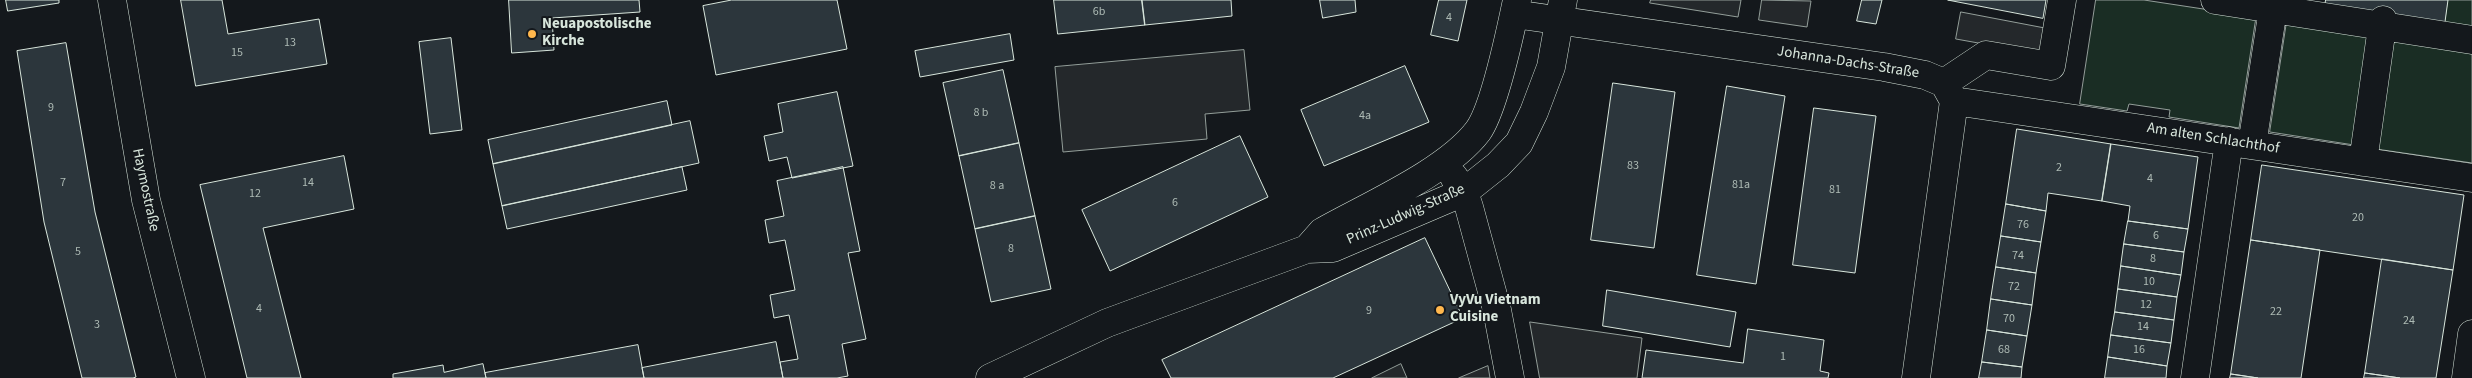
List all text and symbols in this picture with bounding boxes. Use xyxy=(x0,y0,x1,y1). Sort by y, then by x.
house number: 6b xyxy=(1093,5,1105,19)
house number: 4 xyxy=(1446,11,1452,25)
place label: Neuapostolische Kirche xyxy=(542,16,652,51)
marker: Neuapostolische Kirche xyxy=(526,28,538,40)
house number: 13 xyxy=(284,36,296,50)
street label: Johanna-Dachs-Straße xyxy=(1776,43,1920,83)
house number: 15 xyxy=(231,46,243,60)
house number: 9 xyxy=(48,101,54,115)
house number: 8 b xyxy=(974,106,988,120)
house number: 4a xyxy=(1359,109,1371,123)
street label: Am alten Schlachthof xyxy=(2146,120,2280,158)
street label: Haymostraße xyxy=(127,147,163,233)
house number: 83 xyxy=(1627,159,1639,173)
house number: 2 xyxy=(2056,161,2062,175)
house number: 4 xyxy=(2147,172,2153,186)
house number: 7 xyxy=(60,176,66,190)
house number: 14 xyxy=(302,176,314,190)
house number: 81a xyxy=(1732,178,1750,192)
house number: 8 a xyxy=(990,179,1004,193)
street label: Prinz-Ludwig-Straße xyxy=(1344,181,1468,249)
house number: 81 xyxy=(1829,183,1841,197)
house number: 12 xyxy=(249,187,261,201)
house number: 6 xyxy=(1172,196,1178,210)
house number: 20 xyxy=(2352,211,2364,225)
house number: 76 xyxy=(2017,218,2029,232)
house number: 6 xyxy=(2153,229,2159,243)
house number: 8 xyxy=(1008,242,1014,256)
house number: 5 xyxy=(75,245,81,259)
house number: 74 xyxy=(2012,249,2024,263)
house number: 8 xyxy=(2150,252,2156,266)
house number: 10 xyxy=(2143,275,2155,289)
house number: 72 xyxy=(2008,280,2020,294)
place label: VyVu Vietnam Cuisine xyxy=(1450,292,1540,327)
house number: 12 xyxy=(2140,298,2152,312)
house number: 4 xyxy=(256,302,262,316)
house number: 9 xyxy=(1366,304,1372,318)
marker: VyVu Vietnam Cuisine xyxy=(1434,304,1446,316)
house number: 22 xyxy=(2270,305,2282,319)
house number: 70 xyxy=(2003,312,2015,326)
house number: 24 xyxy=(2403,314,2415,328)
house number: 3 xyxy=(94,318,100,332)
house number: 14 xyxy=(2137,320,2149,334)
house number: 68 xyxy=(1998,343,2010,357)
house number: 16 xyxy=(2133,343,2145,357)
house number: 1 xyxy=(1780,350,1786,364)

